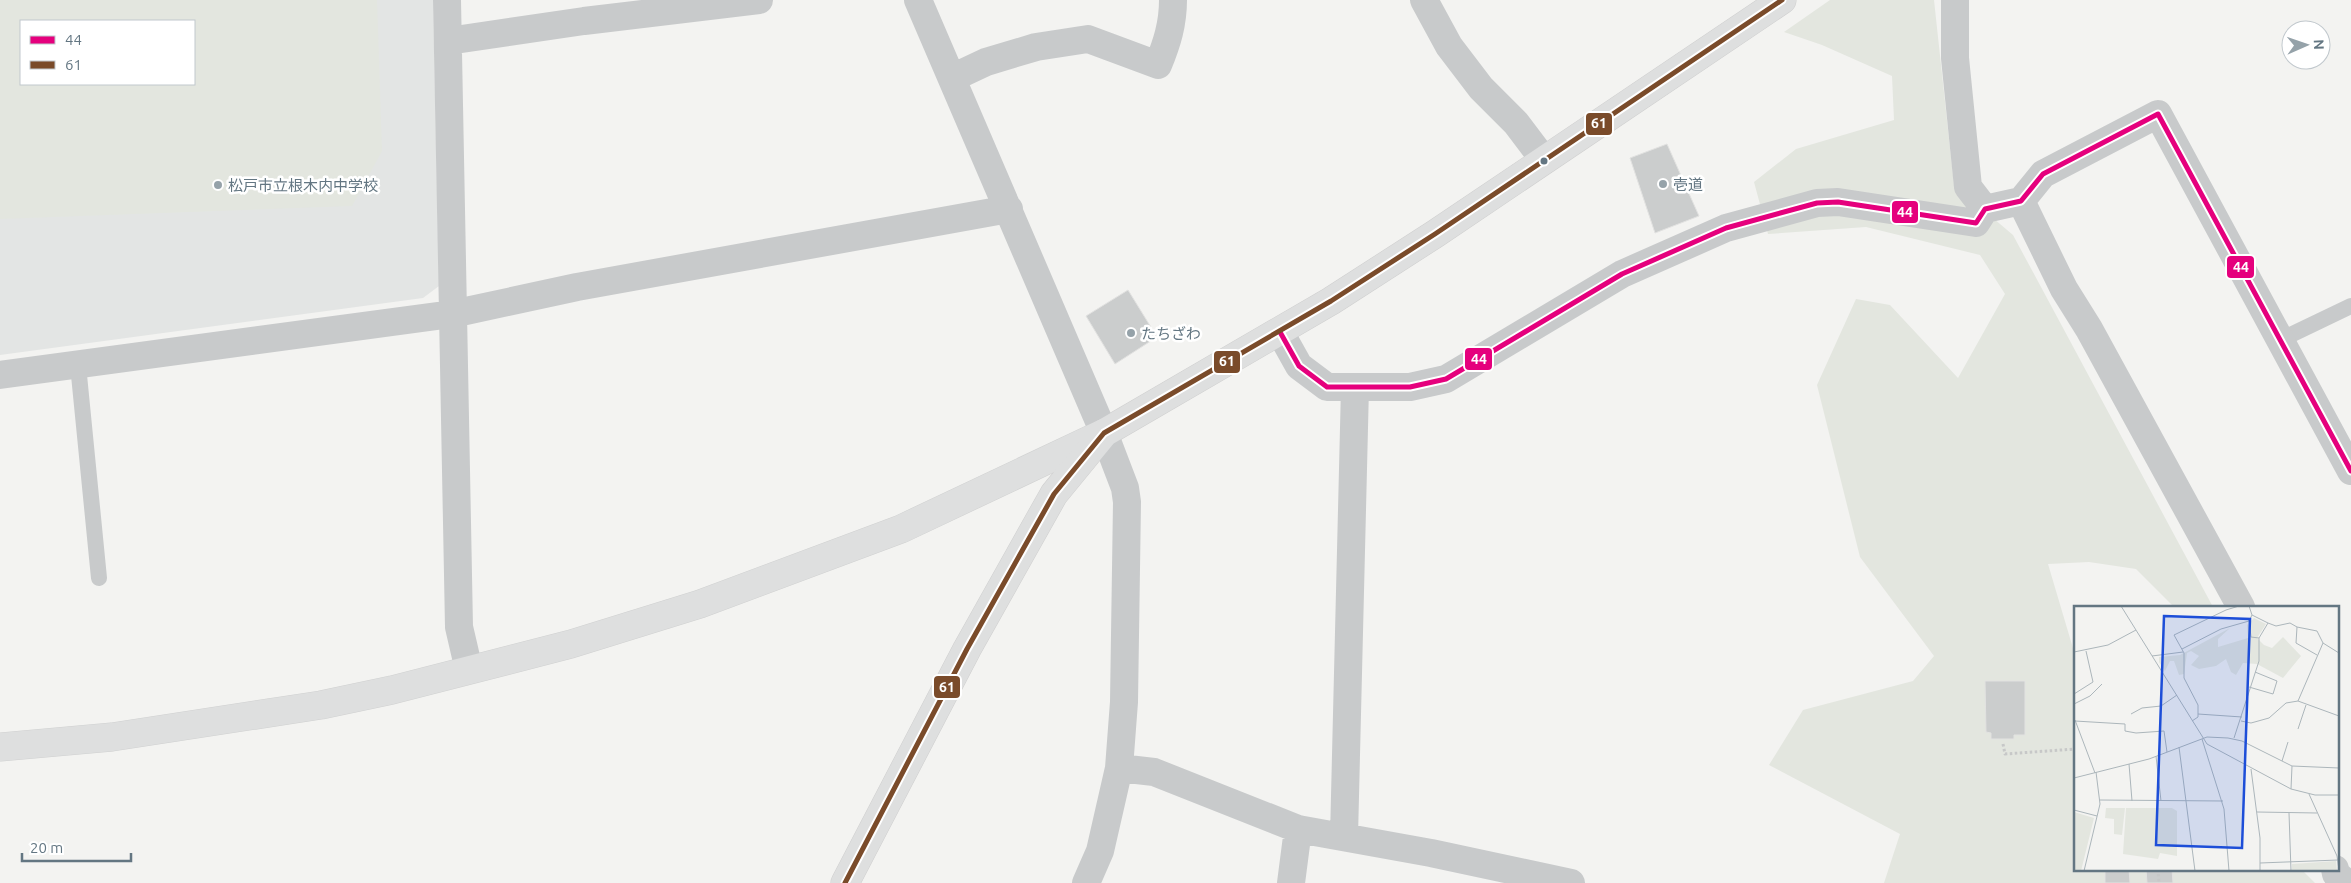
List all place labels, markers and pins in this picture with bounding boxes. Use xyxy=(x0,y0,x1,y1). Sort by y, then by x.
unlabelled marker xyxy=(1539,156,1549,166)
place label: 壱道 xyxy=(1673,176,1703,193)
place label: 松戸市立根木内中学校 xyxy=(228,177,378,194)
marker: 壱道 xyxy=(1657,178,1669,190)
marker: 松戸市立根木内中学校 xyxy=(212,179,224,191)
place label: たちざわ xyxy=(1141,325,1201,342)
marker: たちざわ xyxy=(1125,327,1137,339)

